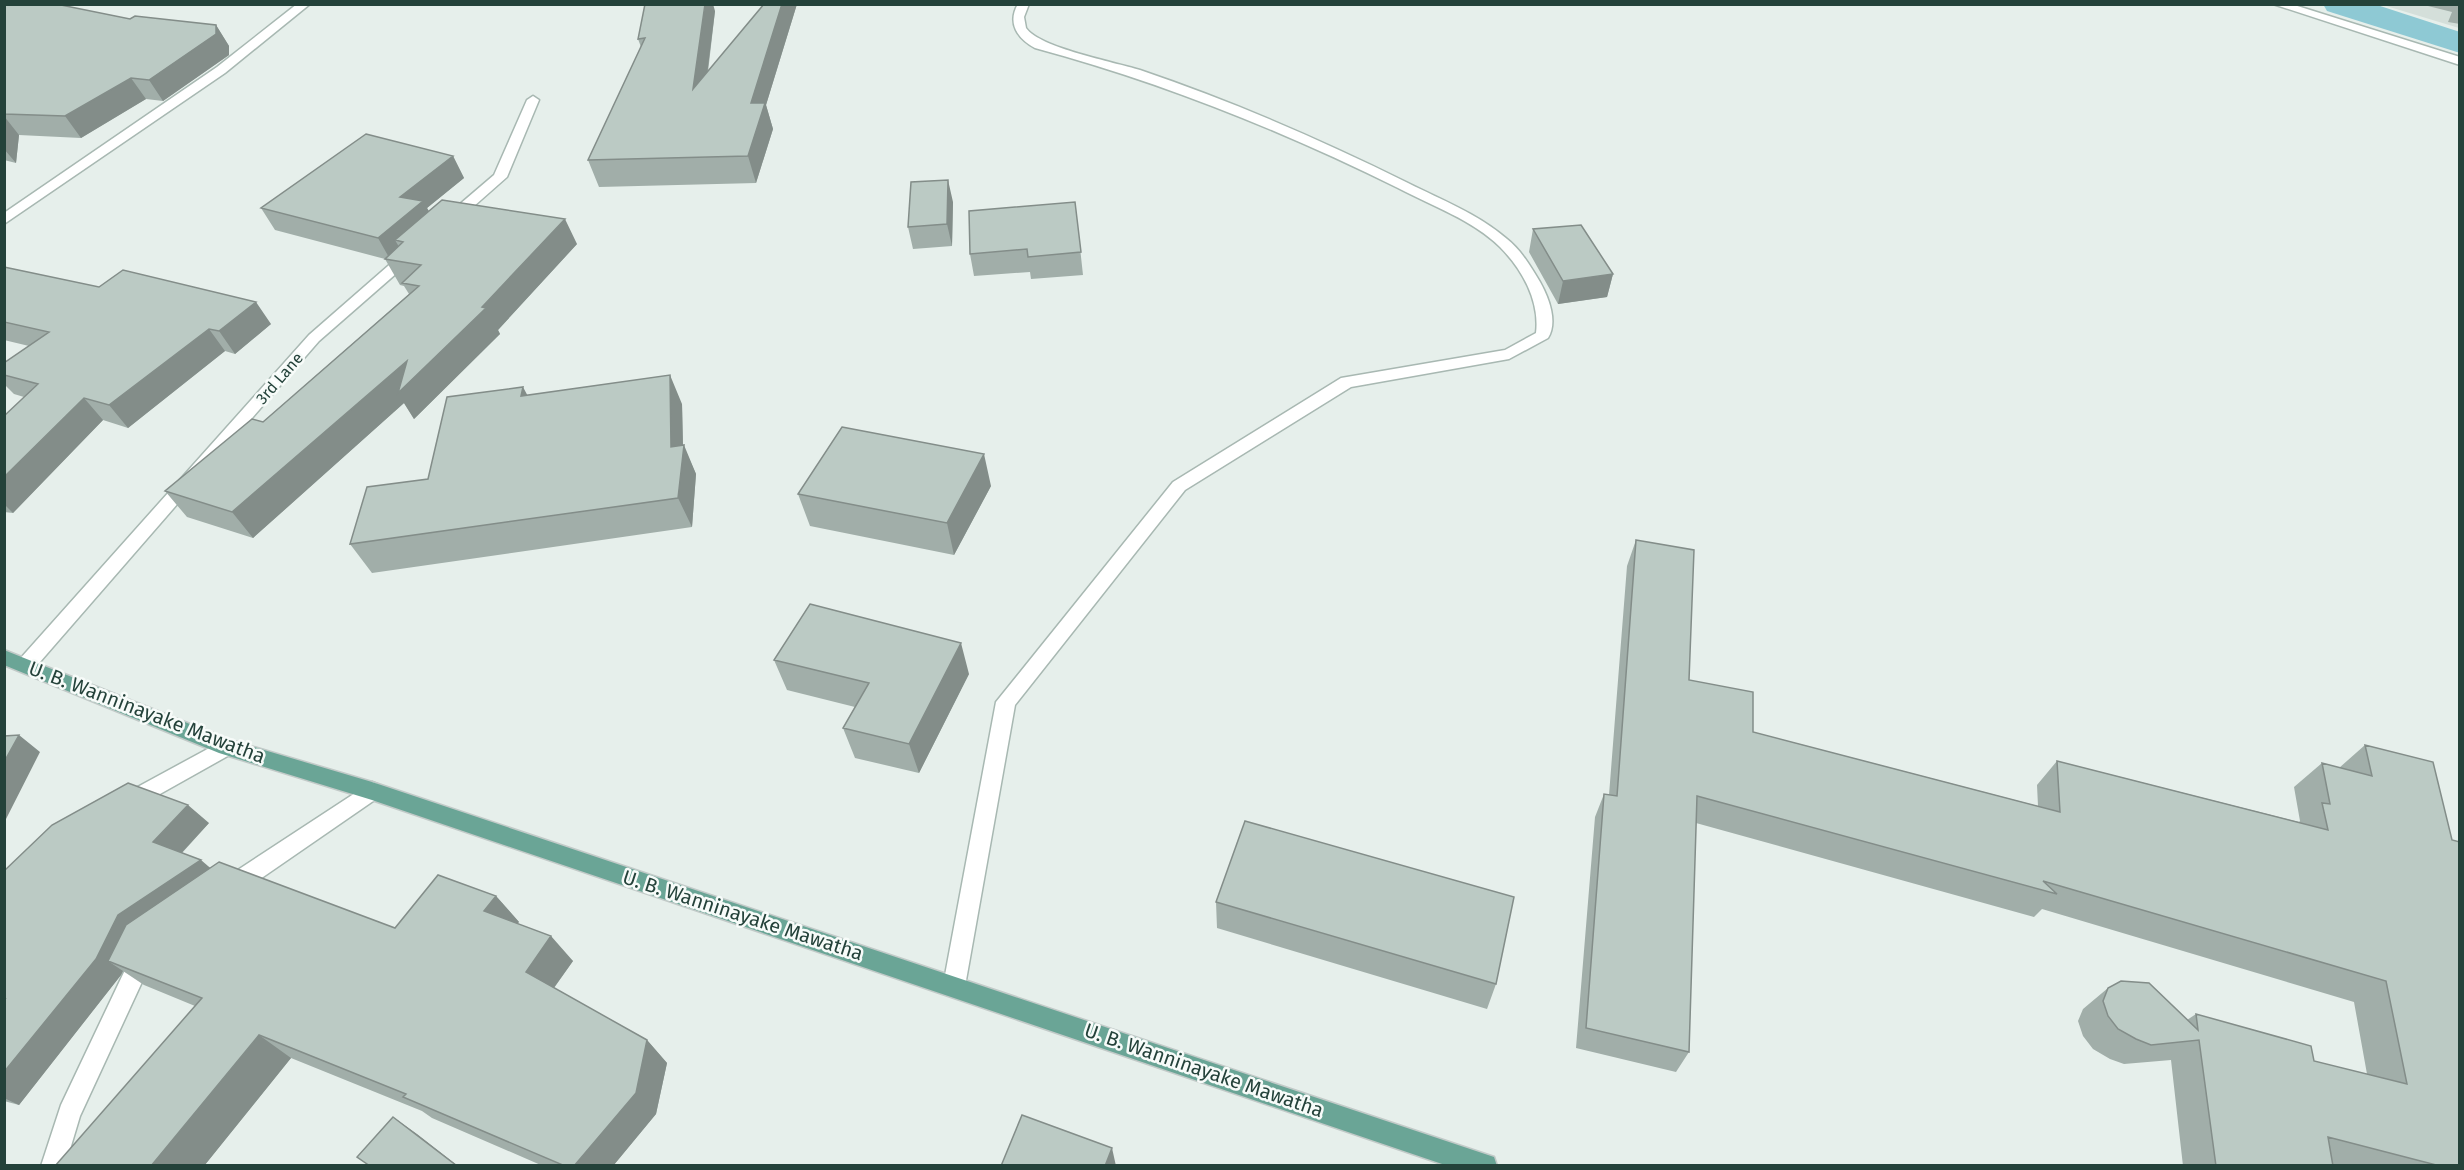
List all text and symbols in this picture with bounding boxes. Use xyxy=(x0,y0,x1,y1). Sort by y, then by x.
street label: 3rd Lane xyxy=(252,349,307,408)
street label: U. B. Wanninayake Mawatha xyxy=(25,656,269,768)
street label: U. B. Wanninayake Mawatha xyxy=(620,865,866,965)
street label: U. B. Wanninayake Mawatha xyxy=(1081,1018,1327,1122)

